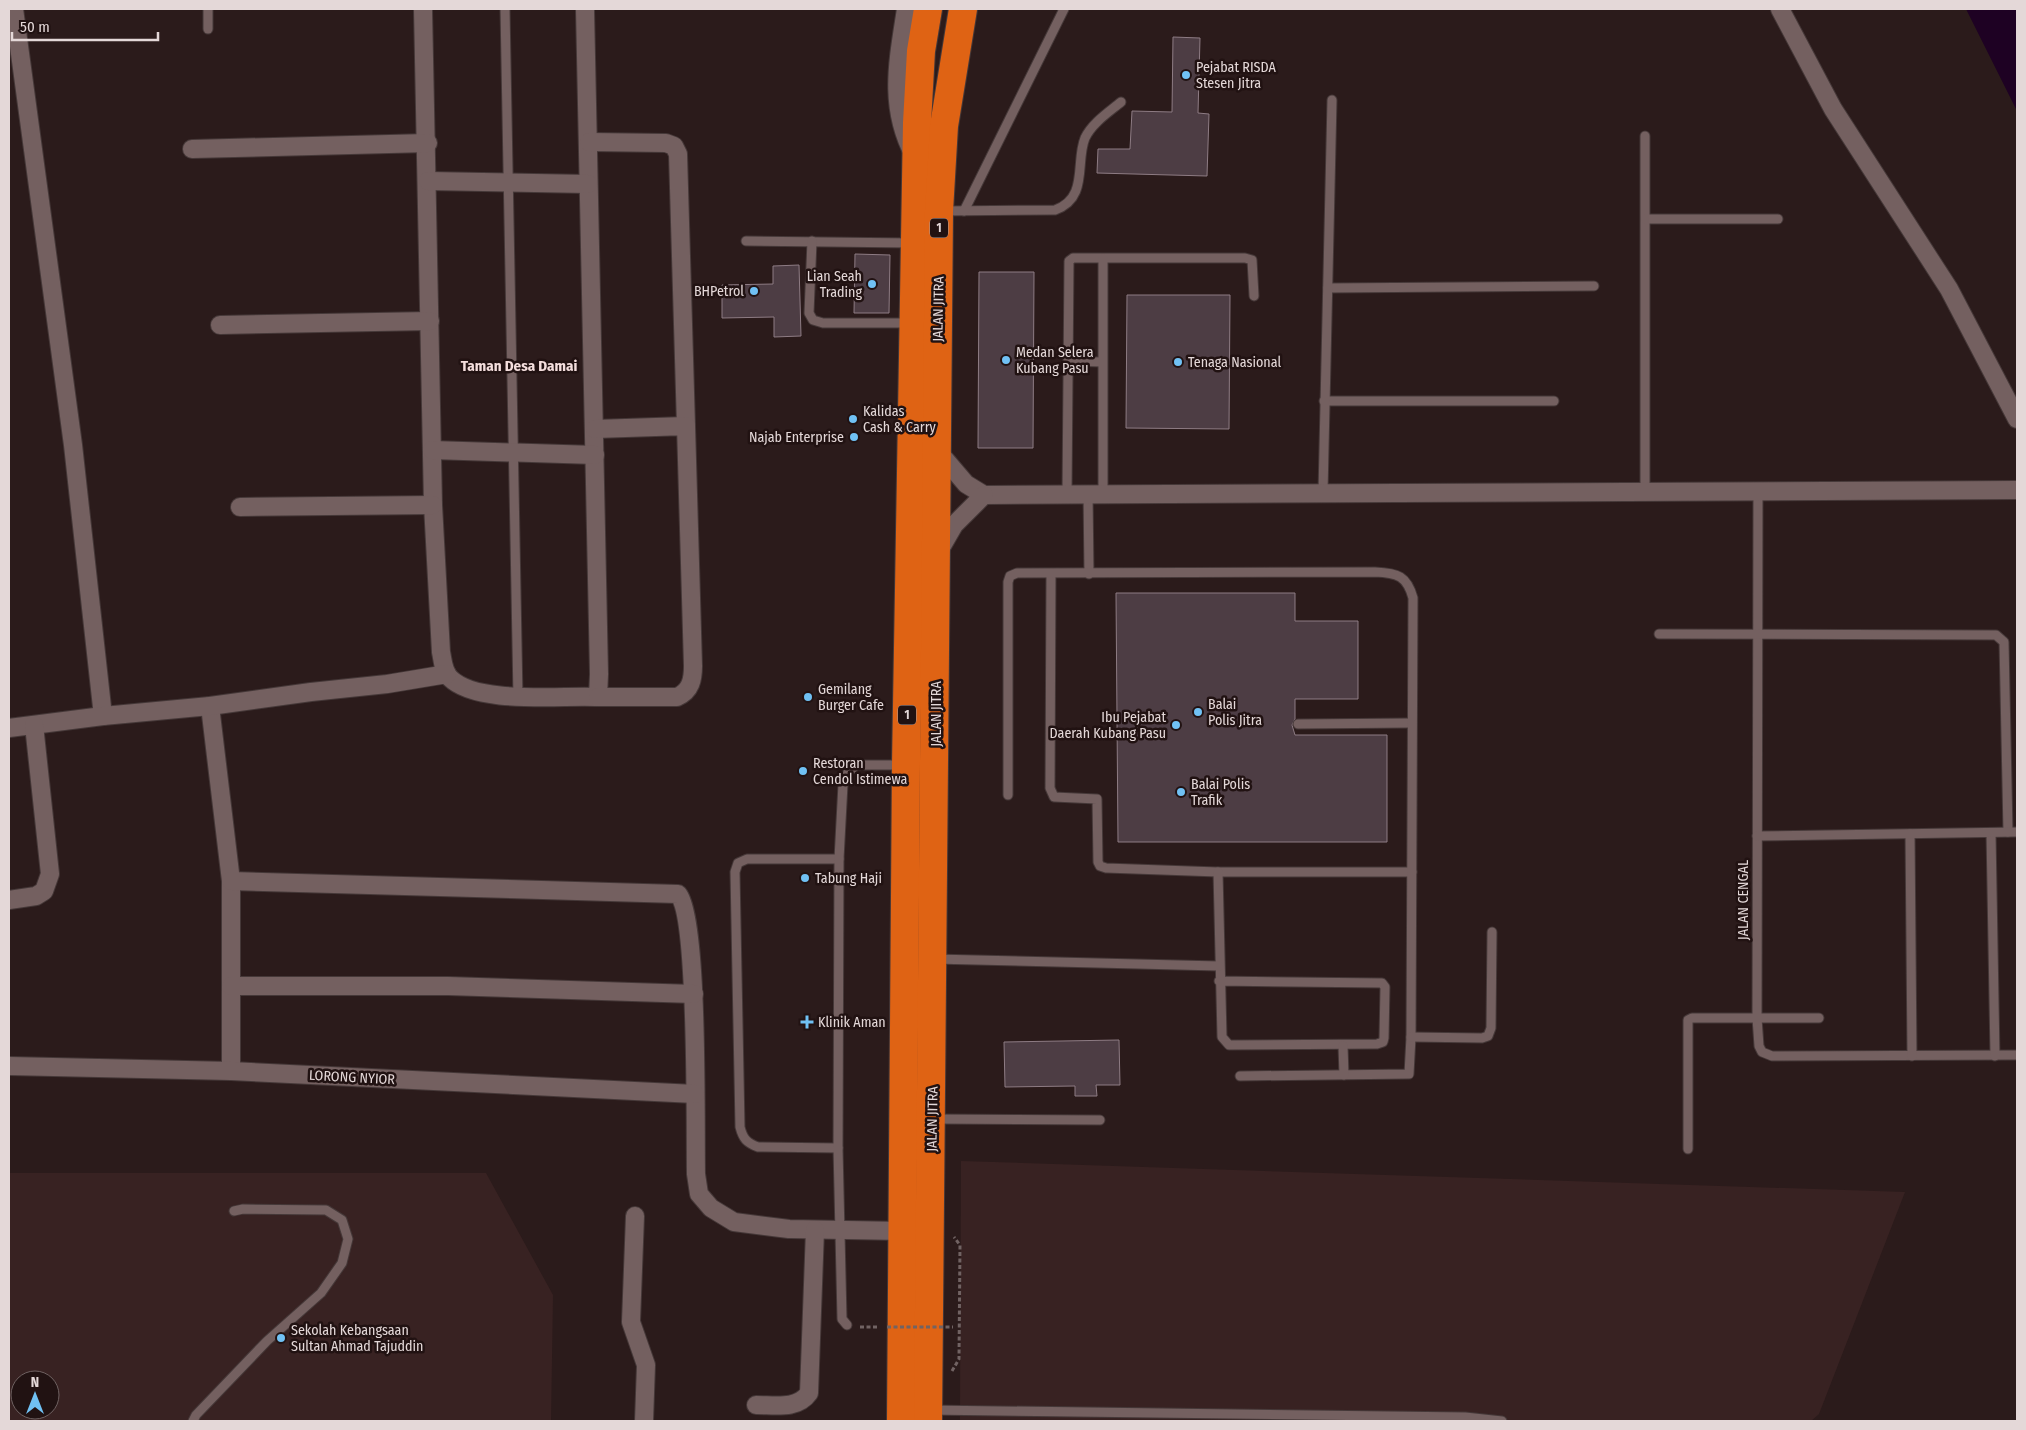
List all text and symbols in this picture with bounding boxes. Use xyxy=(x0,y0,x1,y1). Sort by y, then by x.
scale bar xyxy=(12,10,159,42)
text: 50 m xyxy=(20,18,50,36)
place label: Pejabat RISDA Stesen Jitra xyxy=(1196,59,1276,92)
marker: Pejabat RISDA Stesen Jitra xyxy=(1180,69,1192,81)
road number: 1 xyxy=(930,218,948,238)
place label: Lian Seah Trading xyxy=(807,268,862,301)
street label: JALAN JITRA xyxy=(929,275,948,342)
marker: Lian Seah Trading xyxy=(866,278,878,290)
place label: BHPetrol xyxy=(694,283,744,300)
marker: BHPetrol xyxy=(748,285,760,297)
place label: Medan Selera Kubang Pasu xyxy=(1016,344,1094,377)
marker: Medan Selera Kubang Pasu xyxy=(1000,354,1012,366)
place label: Tenaga Nasional xyxy=(1188,354,1281,371)
marker: Tenaga Nasional xyxy=(1172,356,1184,368)
district label: Taman Desa Damai xyxy=(461,357,577,375)
place label: Kalidas Cash & Carry xyxy=(863,403,937,436)
marker: Kalidas Cash & Carry xyxy=(847,413,859,425)
place label: Najab Enterprise xyxy=(749,429,844,446)
marker: Najab Enterprise xyxy=(848,431,860,443)
place label: Gemilang Burger Cafe xyxy=(818,681,884,714)
street label: JALAN JITRA xyxy=(928,681,945,747)
marker: Gemilang Burger Cafe xyxy=(802,691,814,703)
place label: Balai Polis Jitra xyxy=(1208,696,1262,729)
road number: 1 xyxy=(898,706,916,724)
marker: Balai Polis Jitra xyxy=(1192,706,1204,718)
place label: Ibu Pejabat Daerah Kubang Pasu xyxy=(1050,709,1166,742)
marker: Ibu Pejabat Daerah Kubang Pasu xyxy=(1170,719,1182,731)
place label: Restoran Cendol Istimewa xyxy=(813,755,907,788)
marker: Restoran Cendol Istimewa xyxy=(797,765,809,777)
place label: Balai Polis Trafik xyxy=(1191,776,1250,809)
marker: Balai Polis Trafik xyxy=(1175,786,1187,798)
street label: JALAN CENGAL xyxy=(1735,860,1752,940)
place label: Tabung Haji xyxy=(815,870,882,887)
marker: Tabung Haji xyxy=(799,872,811,884)
place label: Klinik Aman xyxy=(818,1014,886,1031)
marker: Klinik Aman xyxy=(800,1015,814,1029)
street label: LORONG NYIOR xyxy=(309,1067,396,1088)
street label: JALAN JITRA xyxy=(923,1085,942,1152)
place label: Sekolah Kebangsaan Sultan Ahmad Tajuddin xyxy=(291,1322,423,1355)
marker: Sekolah Kebangsaan Sultan Ahmad Tajuddin xyxy=(275,1332,287,1344)
north arrow xyxy=(10,1370,60,1420)
text: N xyxy=(31,1374,39,1391)

